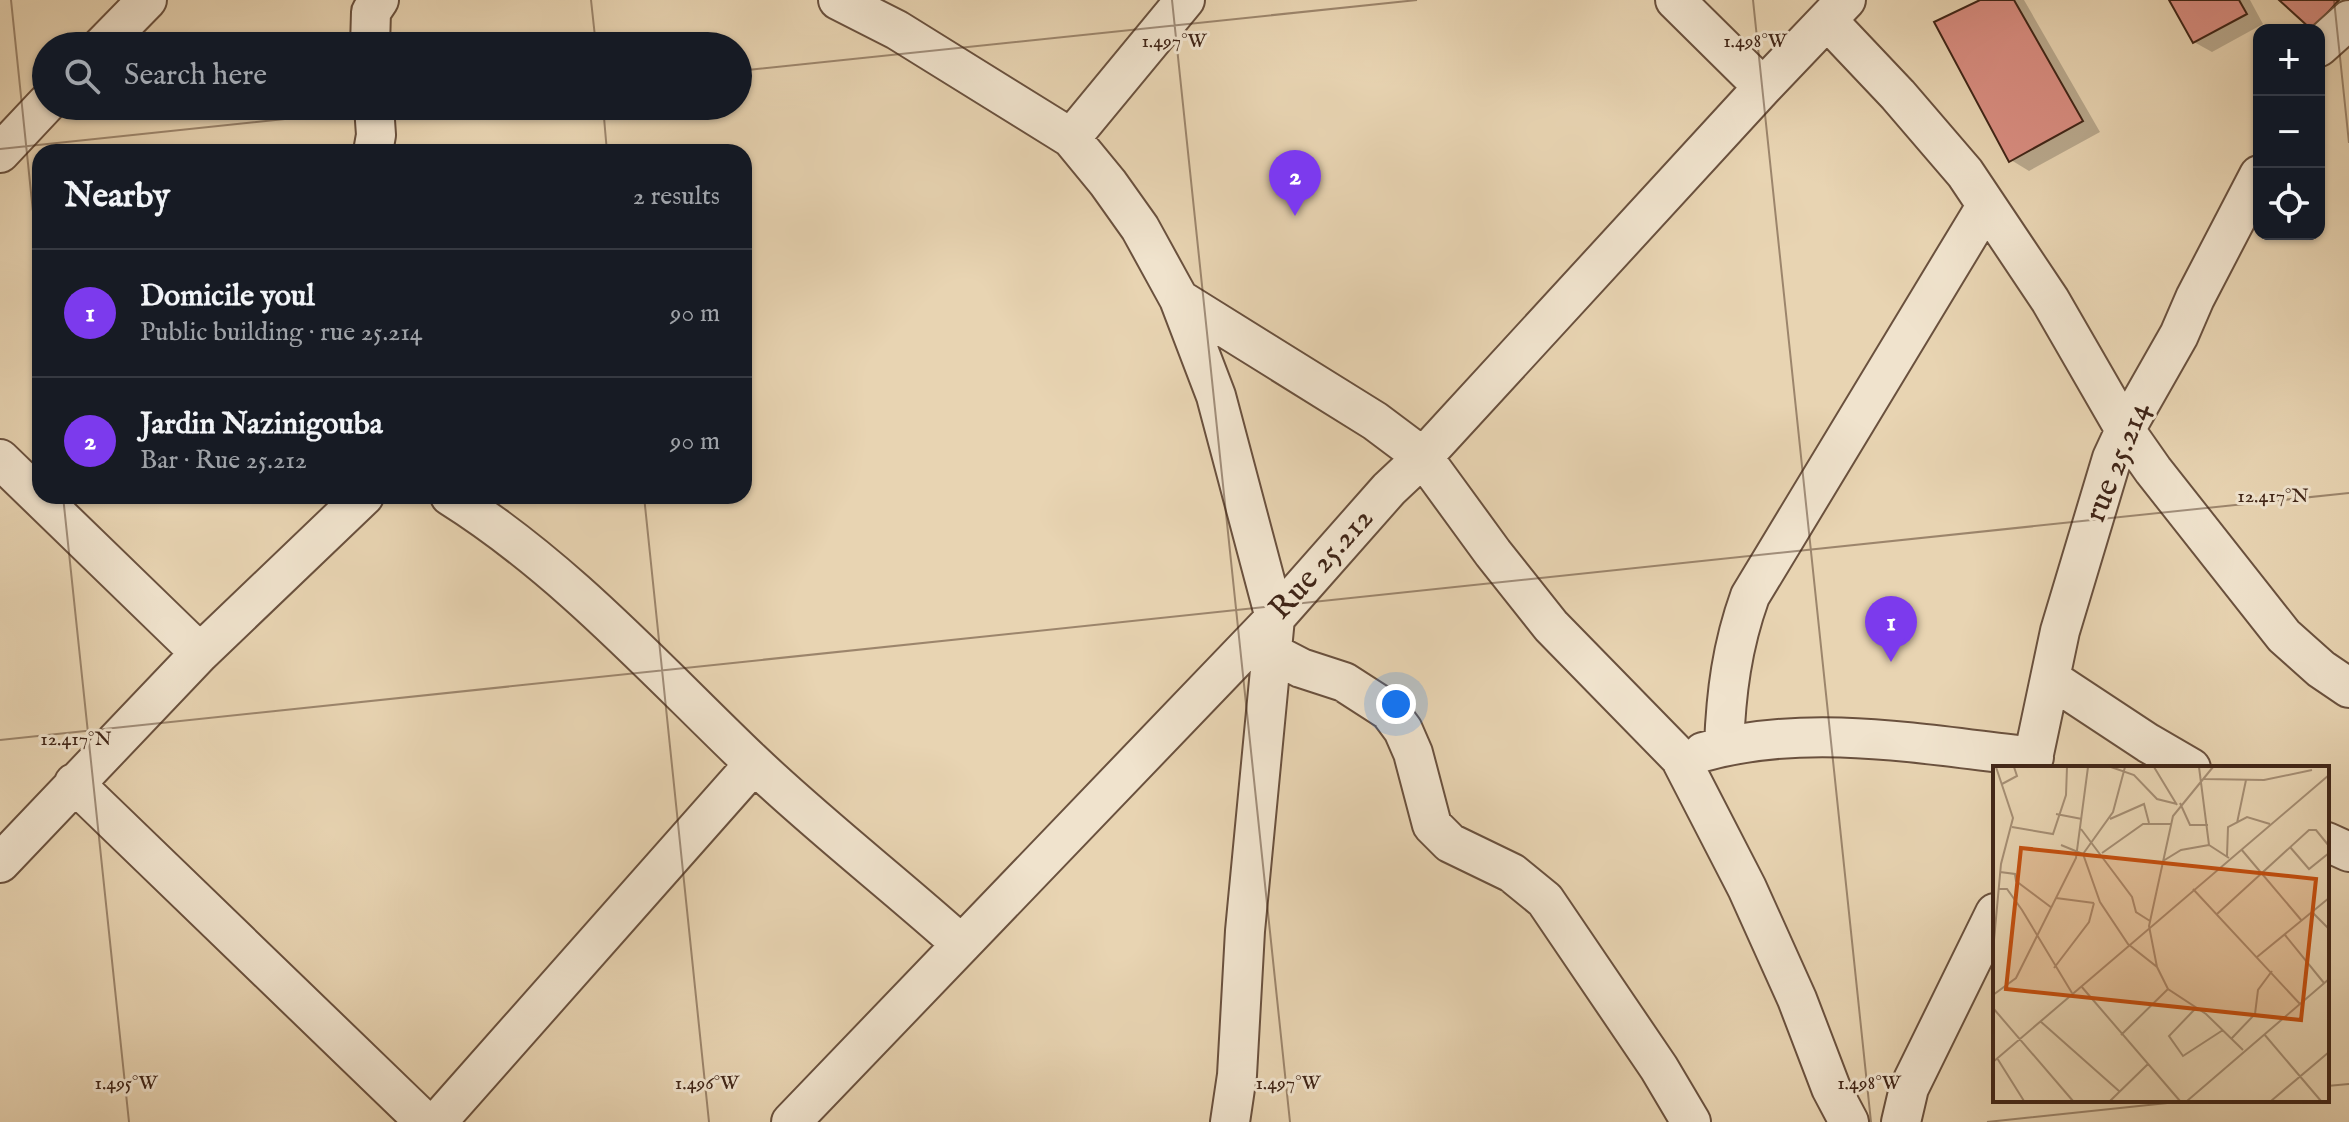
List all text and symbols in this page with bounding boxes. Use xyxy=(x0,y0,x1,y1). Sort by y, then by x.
map controls xyxy=(2253,24,2325,240)
button: + xyxy=(2253,24,2325,96)
text: 1.497°W xyxy=(1141,29,1208,54)
text: 1.498°W xyxy=(1723,29,1788,54)
search box xyxy=(32,32,752,120)
icon: search xyxy=(60,54,104,98)
text: Search here xyxy=(124,57,267,95)
button: − xyxy=(2253,96,2325,168)
pin: 2 xyxy=(1269,150,1321,216)
button: locate xyxy=(2253,168,2325,240)
text: Nearby xyxy=(64,175,170,218)
text: 2 results xyxy=(633,180,720,213)
text: Domicile youl xyxy=(140,278,315,316)
text: 1 xyxy=(85,297,95,330)
text: 90 m xyxy=(670,297,720,330)
text: Public building · rue 25.214 xyxy=(140,316,423,349)
street label: rue 25.214 xyxy=(2075,396,2161,528)
text: Jardin Nazinigouba xyxy=(140,406,383,444)
text: 2 xyxy=(84,425,96,458)
text: 90 m xyxy=(670,425,720,458)
text: Bar · Rue 25.212 xyxy=(140,444,307,477)
text: 12.417°N xyxy=(2237,484,2309,509)
street label: Rue 25.212 xyxy=(1261,499,1383,629)
pin: 1 xyxy=(1865,596,1917,662)
your location xyxy=(1376,684,1416,724)
text: 12.417°N xyxy=(40,727,112,752)
inset map xyxy=(1993,766,2329,1102)
text: 1.495°W xyxy=(94,1071,158,1096)
text: 1.496°W xyxy=(675,1071,740,1096)
text: 1.497°W xyxy=(1255,1071,1322,1096)
text: 1.498°W xyxy=(1837,1071,1902,1096)

